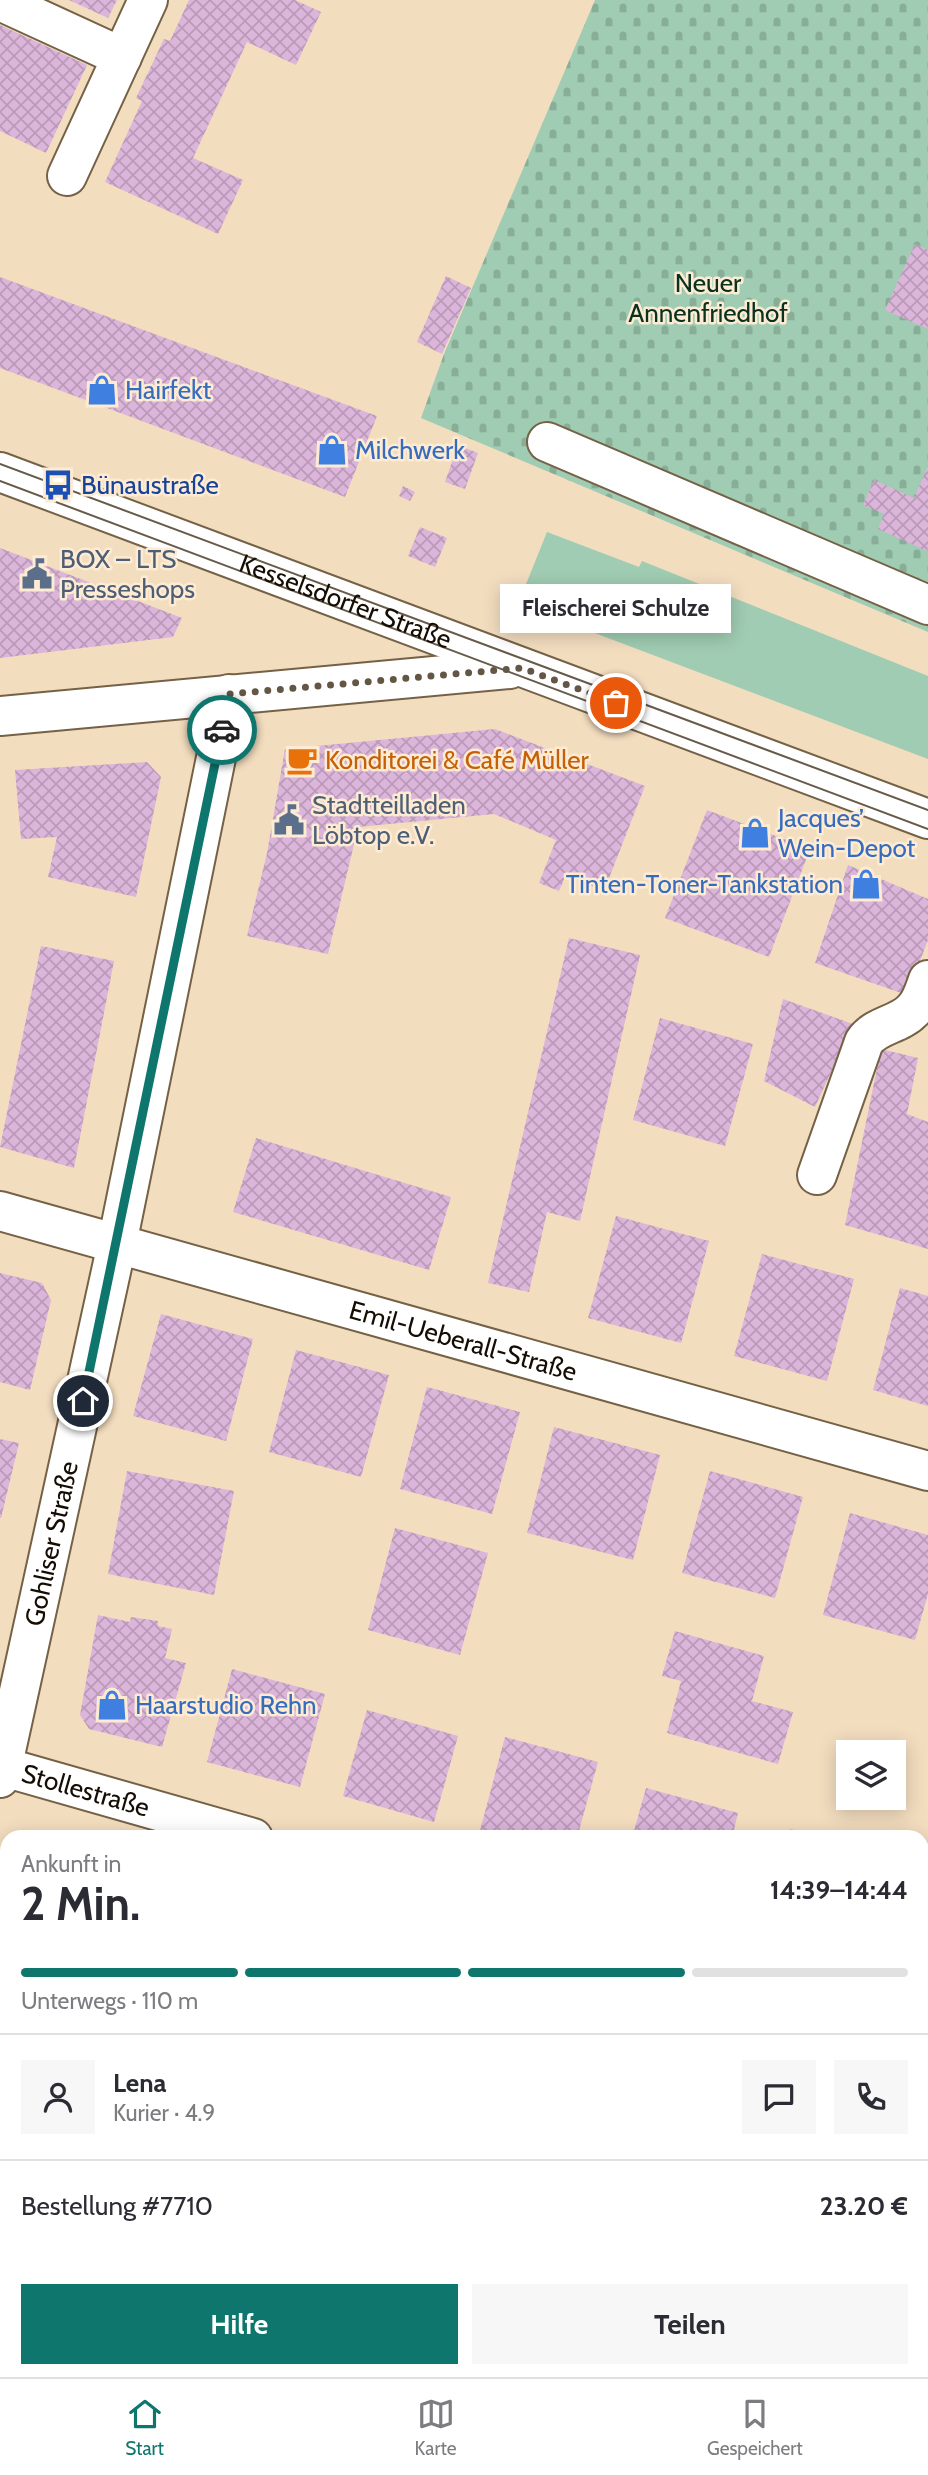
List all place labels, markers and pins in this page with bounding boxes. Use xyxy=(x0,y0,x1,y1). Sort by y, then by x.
shop icon: Hairfekt xyxy=(85,373,119,407)
place label: Hairfekt xyxy=(125,374,212,406)
shop icon: Milchwerk xyxy=(315,433,349,467)
place label: Milchwerk xyxy=(355,434,465,466)
bus stop icon: Bünaustraße xyxy=(41,468,75,502)
place label: Bünaustraße xyxy=(81,469,219,501)
place label: BOX – LTS Presseshops xyxy=(60,543,195,605)
public building icon: BOX – LTS Presseshops xyxy=(20,557,54,591)
callout: Fleischerei Schulze xyxy=(500,584,732,633)
pin xyxy=(586,673,646,733)
cafe icon: Konditorei & Café Müller xyxy=(285,743,319,777)
place label: Konditorei & Café Müller xyxy=(325,744,590,776)
place label: Stadtteilladen Löbtop e.V. xyxy=(312,789,466,851)
place label: Jacques’ Wein-Depot xyxy=(777,802,916,864)
public building icon: Stadtteilladen Löbtop e.V. xyxy=(272,803,306,837)
shop icon: Jacques’ Wein-Depot xyxy=(738,816,772,850)
shop icon: Tinten-Toner-Tankstation xyxy=(849,867,883,901)
place label: Tinten-Toner-Tankstation xyxy=(566,868,843,900)
pin xyxy=(53,1371,113,1431)
shop icon: Haarstudio Rehn xyxy=(95,1688,129,1722)
place label: Haarstudio Rehn xyxy=(135,1689,317,1721)

